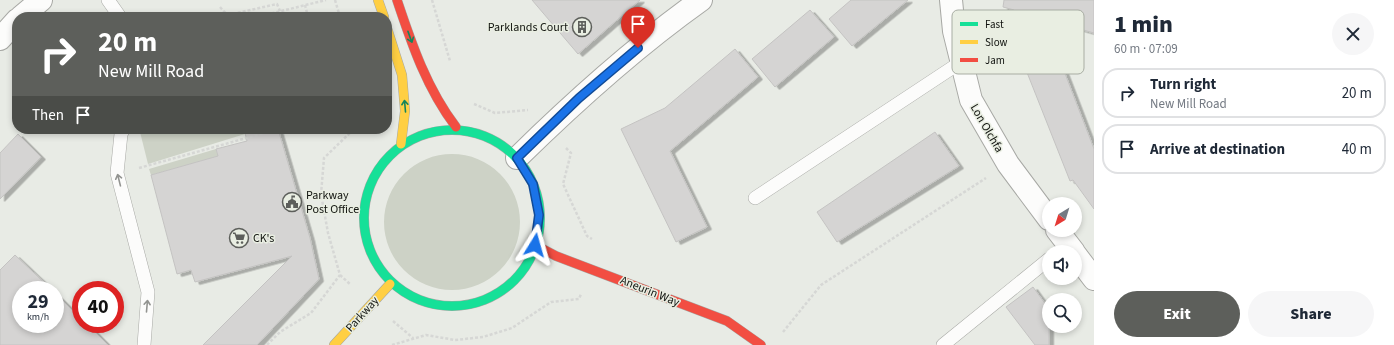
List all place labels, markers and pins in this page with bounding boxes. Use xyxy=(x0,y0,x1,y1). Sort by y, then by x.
pin xyxy=(621,7.0,655,48)
building icon: Parklands Court xyxy=(571,16,593,38)
place label: Parklands Court xyxy=(488,19,568,36)
place label: Parkway Post Office xyxy=(306,187,359,218)
public building icon: Parkway Post Office xyxy=(281,191,303,213)
supermarket icon: CK's xyxy=(228,227,250,249)
place label: CK's xyxy=(253,230,274,247)

